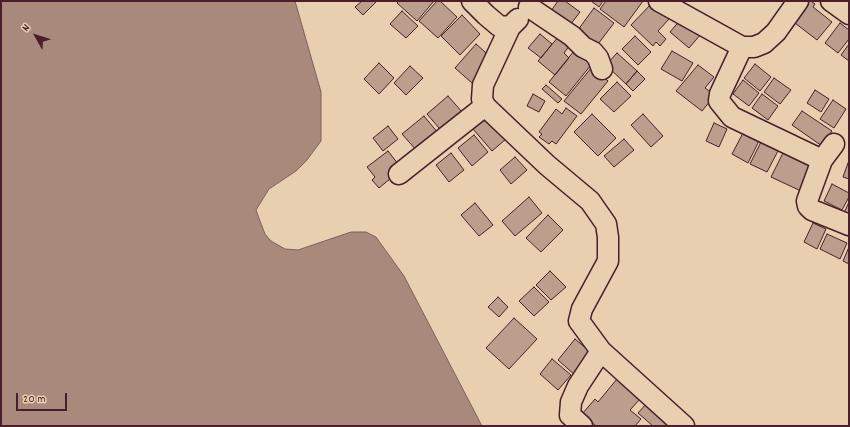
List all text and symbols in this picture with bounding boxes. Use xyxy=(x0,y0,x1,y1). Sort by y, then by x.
north arrow xyxy=(16,16,56,56)
text: N xyxy=(19,21,35,36)
scale bar xyxy=(18,385,69,411)
text: 20 m xyxy=(23,391,46,408)

